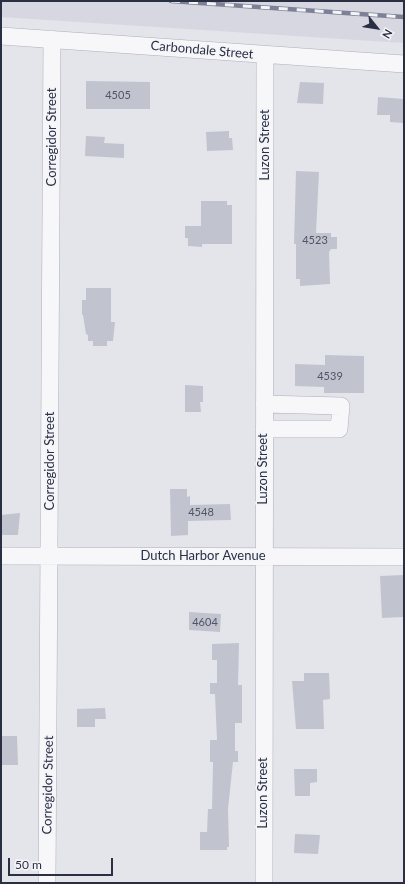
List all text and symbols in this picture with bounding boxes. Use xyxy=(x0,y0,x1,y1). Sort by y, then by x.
north arrow xyxy=(357,8,397,48)
text: N xyxy=(380,27,396,41)
street label: Carbondale Street xyxy=(150,38,254,62)
street label: Corregidor Street xyxy=(44,88,60,186)
house number: 4505 xyxy=(105,88,131,102)
street label: Luzon Street xyxy=(257,109,273,181)
house number: 4523 xyxy=(302,233,328,247)
house number: 4539 xyxy=(317,369,343,383)
street label: Corregidor Street xyxy=(42,412,58,510)
street label: Luzon Street xyxy=(255,433,271,505)
house number: 4548 xyxy=(188,505,214,519)
street label: Dutch Harbor Avenue xyxy=(140,548,266,564)
house number: 4604 xyxy=(192,615,218,629)
street label: Corregidor Street xyxy=(39,735,57,835)
street label: Luzon Street xyxy=(255,757,271,829)
scale bar xyxy=(10,850,115,876)
text: 50 m xyxy=(15,857,42,872)

